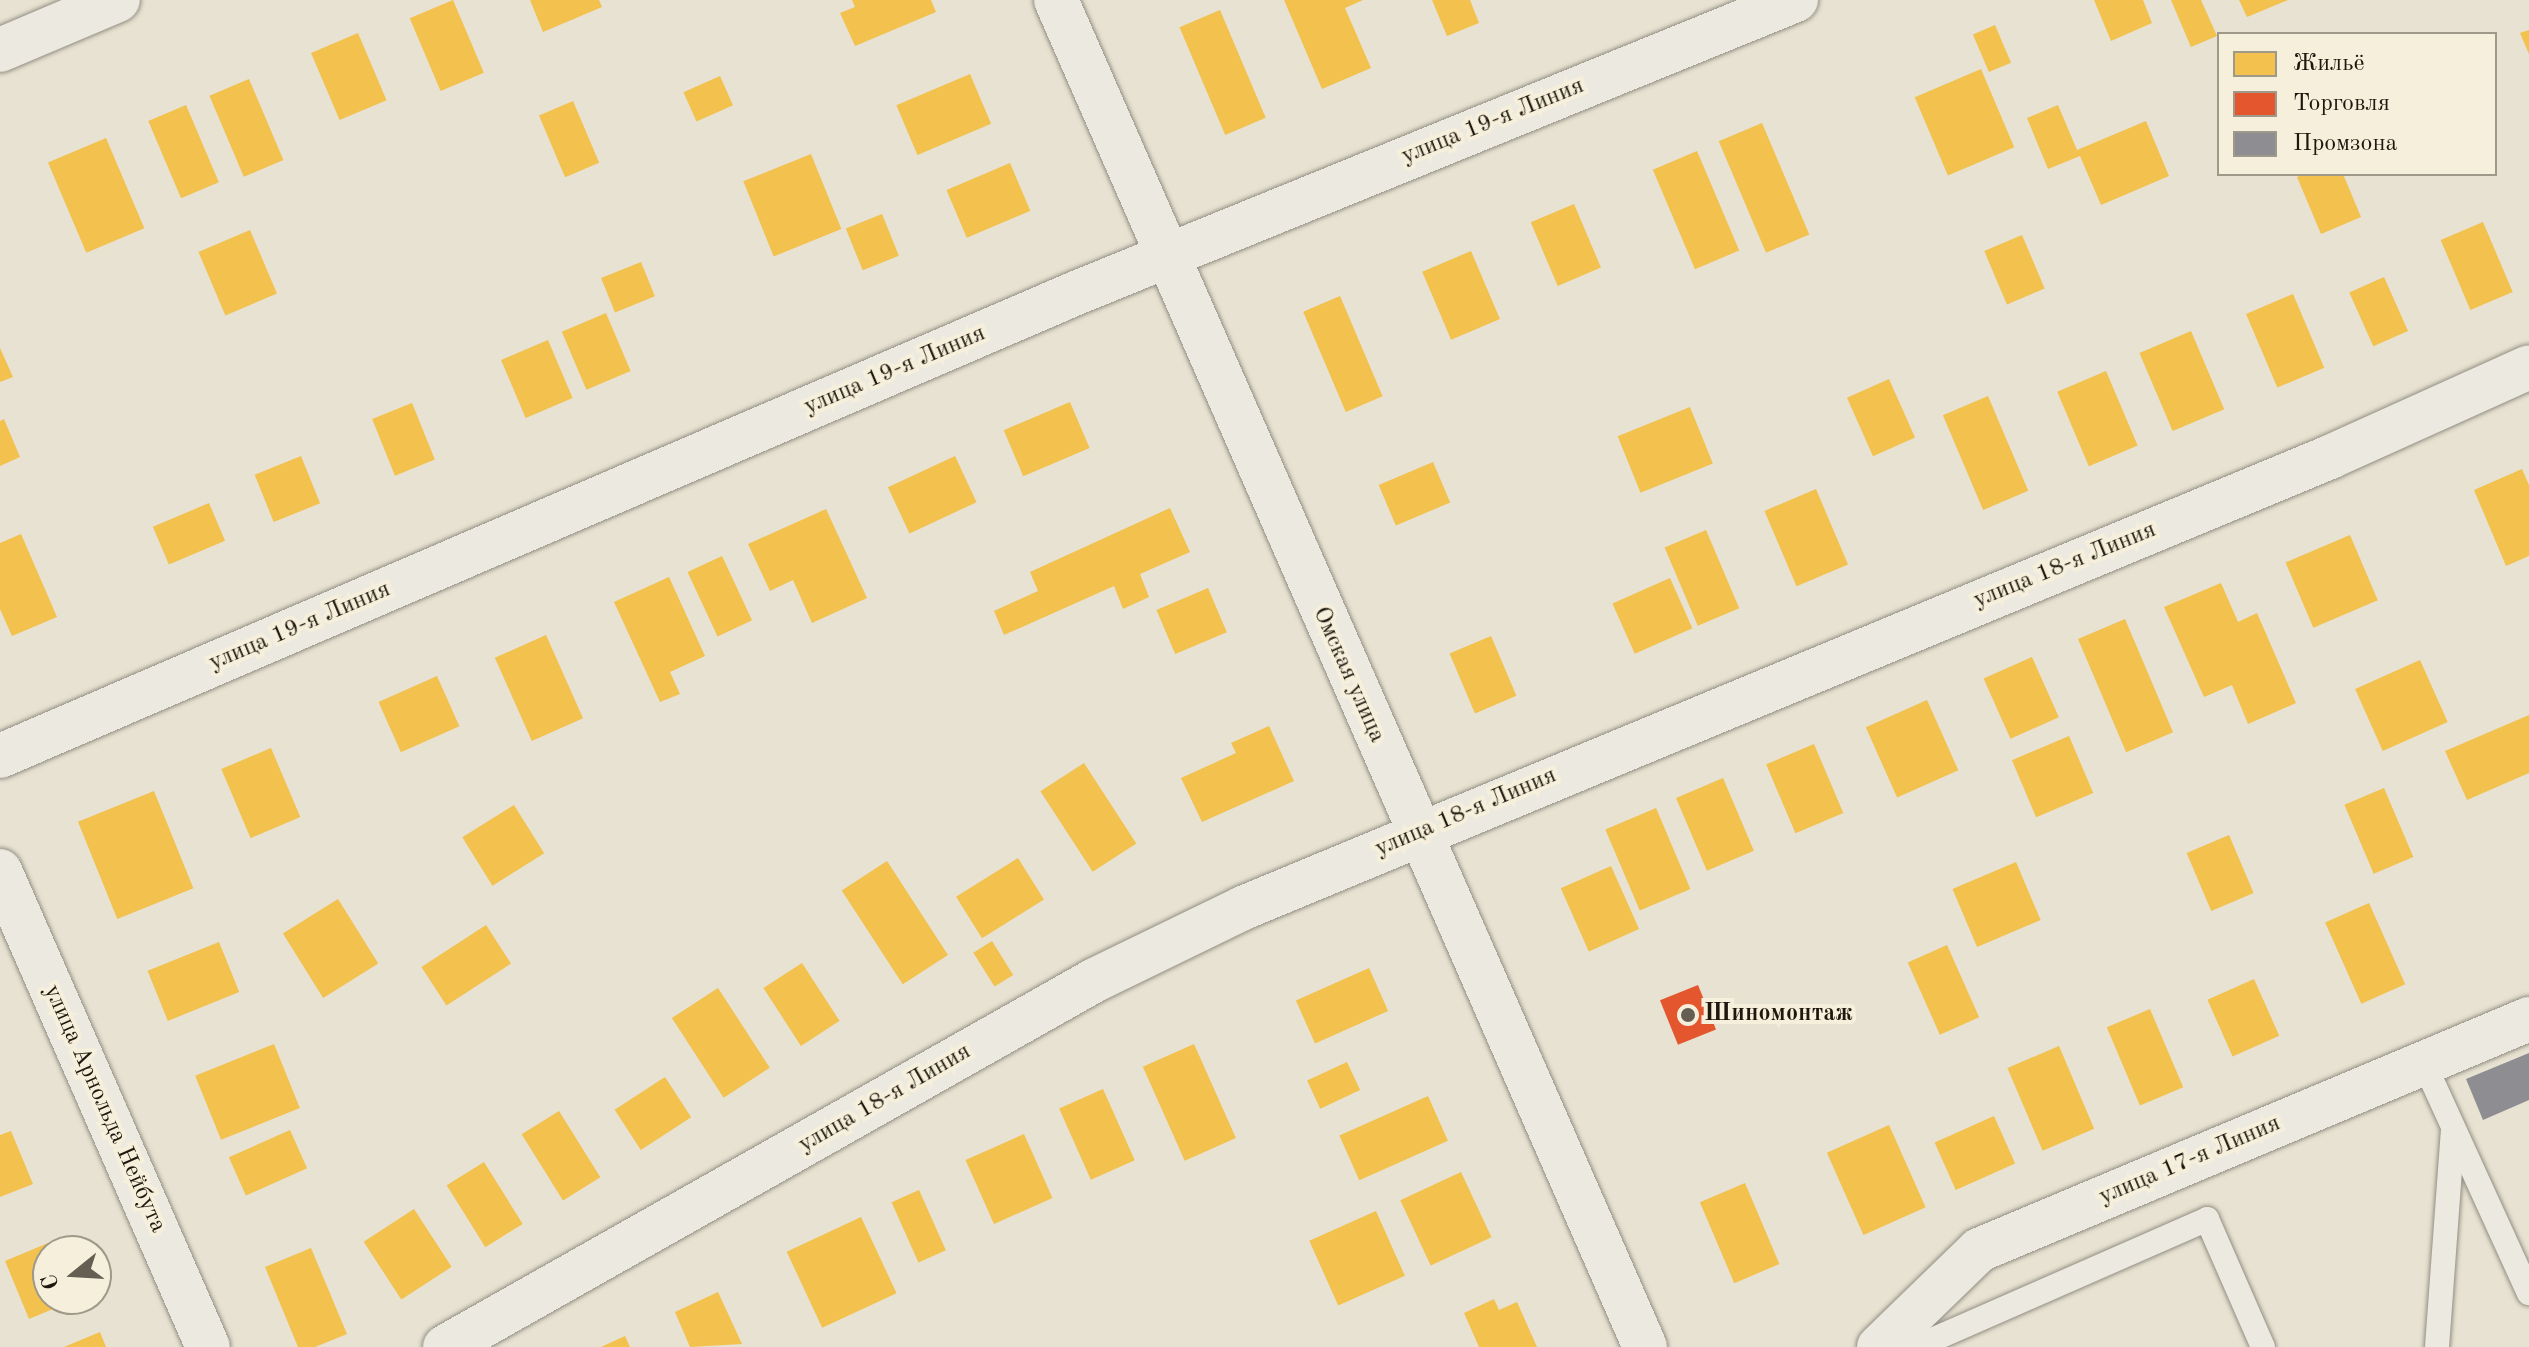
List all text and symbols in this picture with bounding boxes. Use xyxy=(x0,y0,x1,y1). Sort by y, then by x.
legend xyxy=(2217,32,2497,176)
text: Жильё xyxy=(2293,52,2364,76)
street label: улица 19-я Линия xyxy=(1398,72,1588,172)
text: Торговля xyxy=(2293,92,2390,116)
text: Промзона xyxy=(2293,132,2397,156)
street label: улица 19-я Линия xyxy=(800,320,990,422)
street label: улица 18-я Линия xyxy=(1970,516,2160,616)
street label: улица 19-я Линия xyxy=(205,576,395,678)
street label: Омская улица xyxy=(1305,603,1391,747)
street label: улица 18-я Линия xyxy=(1371,762,1561,864)
street label: улица Арнольда Нейбута xyxy=(36,981,172,1237)
place label: Шиномонтаж xyxy=(1704,1001,1853,1029)
marker: Шиномонтаж xyxy=(1679,1006,1697,1024)
street label: улица 18-я Линия xyxy=(794,1038,976,1160)
street label: улица 17-я Линия xyxy=(2095,1110,2285,1212)
north arrow xyxy=(32,1235,112,1315)
text: С xyxy=(38,1271,64,1292)

